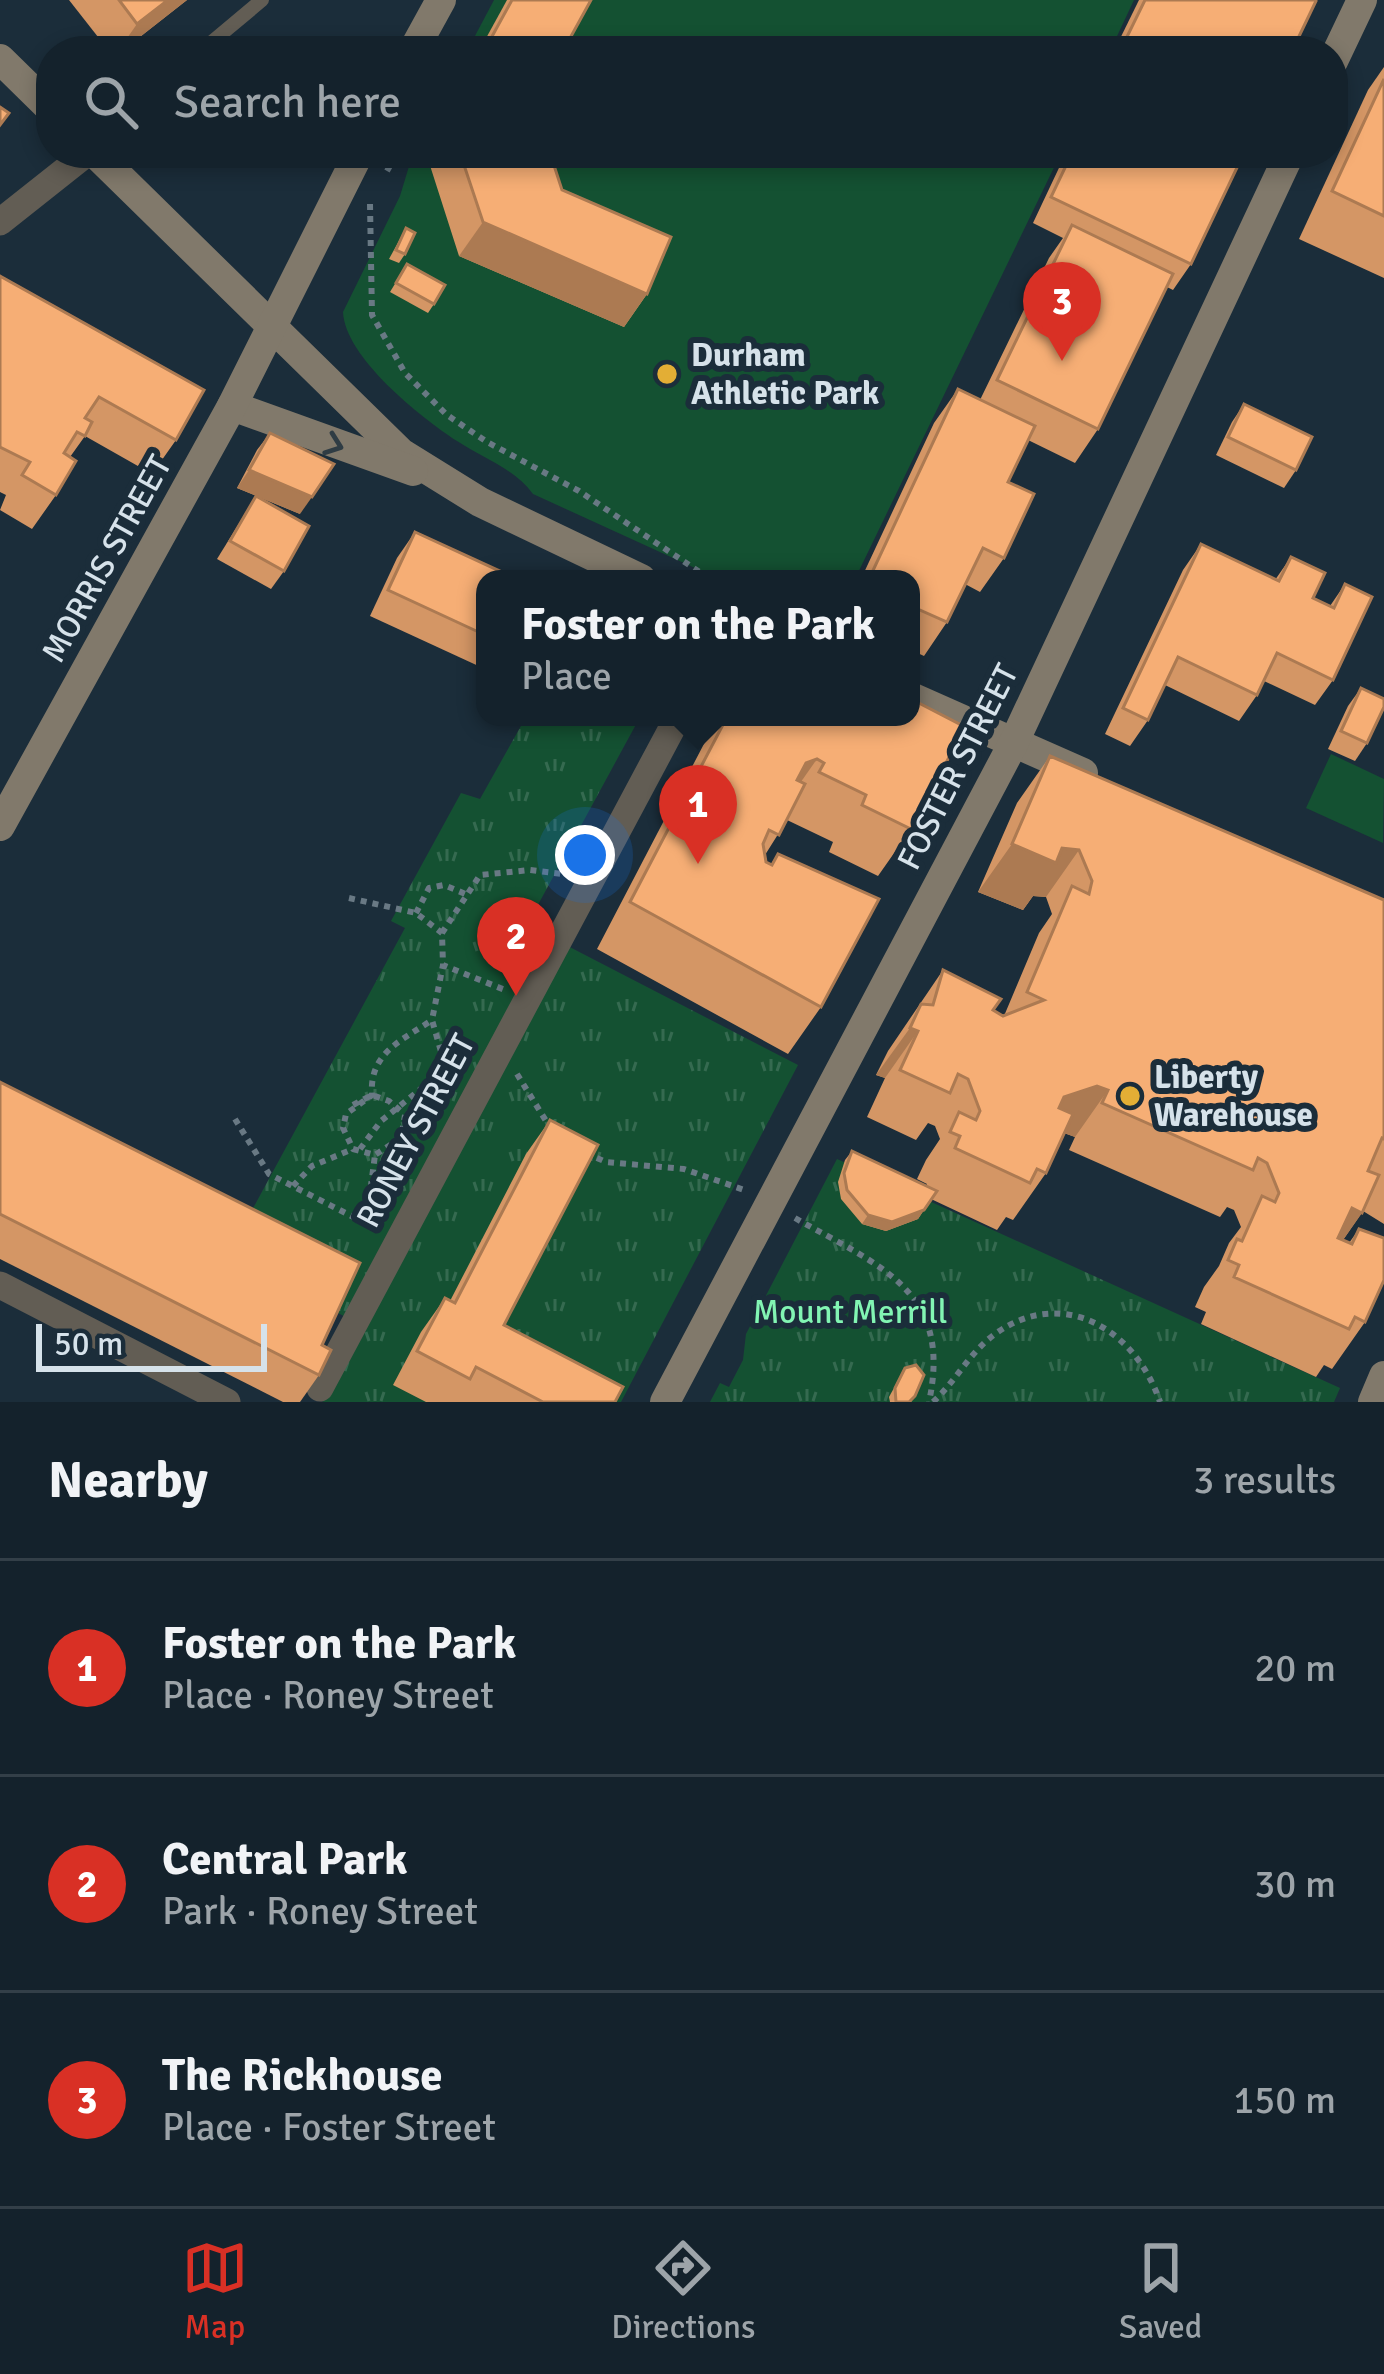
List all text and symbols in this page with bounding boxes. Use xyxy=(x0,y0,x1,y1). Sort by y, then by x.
search box xyxy=(36,36,1348,168)
icon: search xyxy=(78,69,144,135)
text: Search here xyxy=(174,75,401,130)
pin: 3 xyxy=(1023,262,1101,361)
place label: Durham Athletic Park xyxy=(691,335,880,414)
marker: Durham Athletic Park xyxy=(654,361,680,387)
one-way arrow xyxy=(322,430,343,455)
street label: MORRIS STREET xyxy=(33,448,181,670)
popup xyxy=(476,570,920,726)
text: Foster on the Park xyxy=(521,597,875,652)
text: Place xyxy=(521,652,612,700)
street label: FOSTER STREET xyxy=(889,657,1027,877)
pin: 1 xyxy=(659,765,737,864)
your location xyxy=(555,825,615,885)
pin: 2 xyxy=(477,897,555,996)
street label: RONEY STREET xyxy=(348,1027,484,1235)
place label: Liberty Warehouse xyxy=(1154,1057,1313,1136)
marker: Liberty Warehouse xyxy=(1117,1083,1143,1109)
park label: Mount Merrill xyxy=(753,1292,947,1333)
scale bar xyxy=(36,1318,267,1371)
text: 50 m xyxy=(54,1324,123,1365)
text: Nearby xyxy=(48,1449,208,1512)
text: 3 results xyxy=(1193,1456,1336,1504)
text: Foster on the Park xyxy=(162,1616,516,1671)
text: 1 xyxy=(76,1644,98,1692)
text: 20 m xyxy=(1254,1644,1336,1692)
text: Place · Roney Street xyxy=(162,1671,494,1719)
text: Central Park xyxy=(162,1832,408,1887)
text: 2 xyxy=(76,1860,98,1908)
text: 30 m xyxy=(1254,1860,1336,1908)
text: Park · Roney Street xyxy=(162,1887,478,1935)
text: The Rickhouse xyxy=(162,2048,443,2103)
text: 3 xyxy=(76,2076,98,2124)
text: 150 m xyxy=(1233,2076,1336,2124)
text: Place · Foster Street xyxy=(162,2103,496,2151)
tab: Map xyxy=(182,2235,248,2348)
tab: Directions xyxy=(611,2235,756,2348)
tab: Saved xyxy=(1119,2235,1202,2348)

